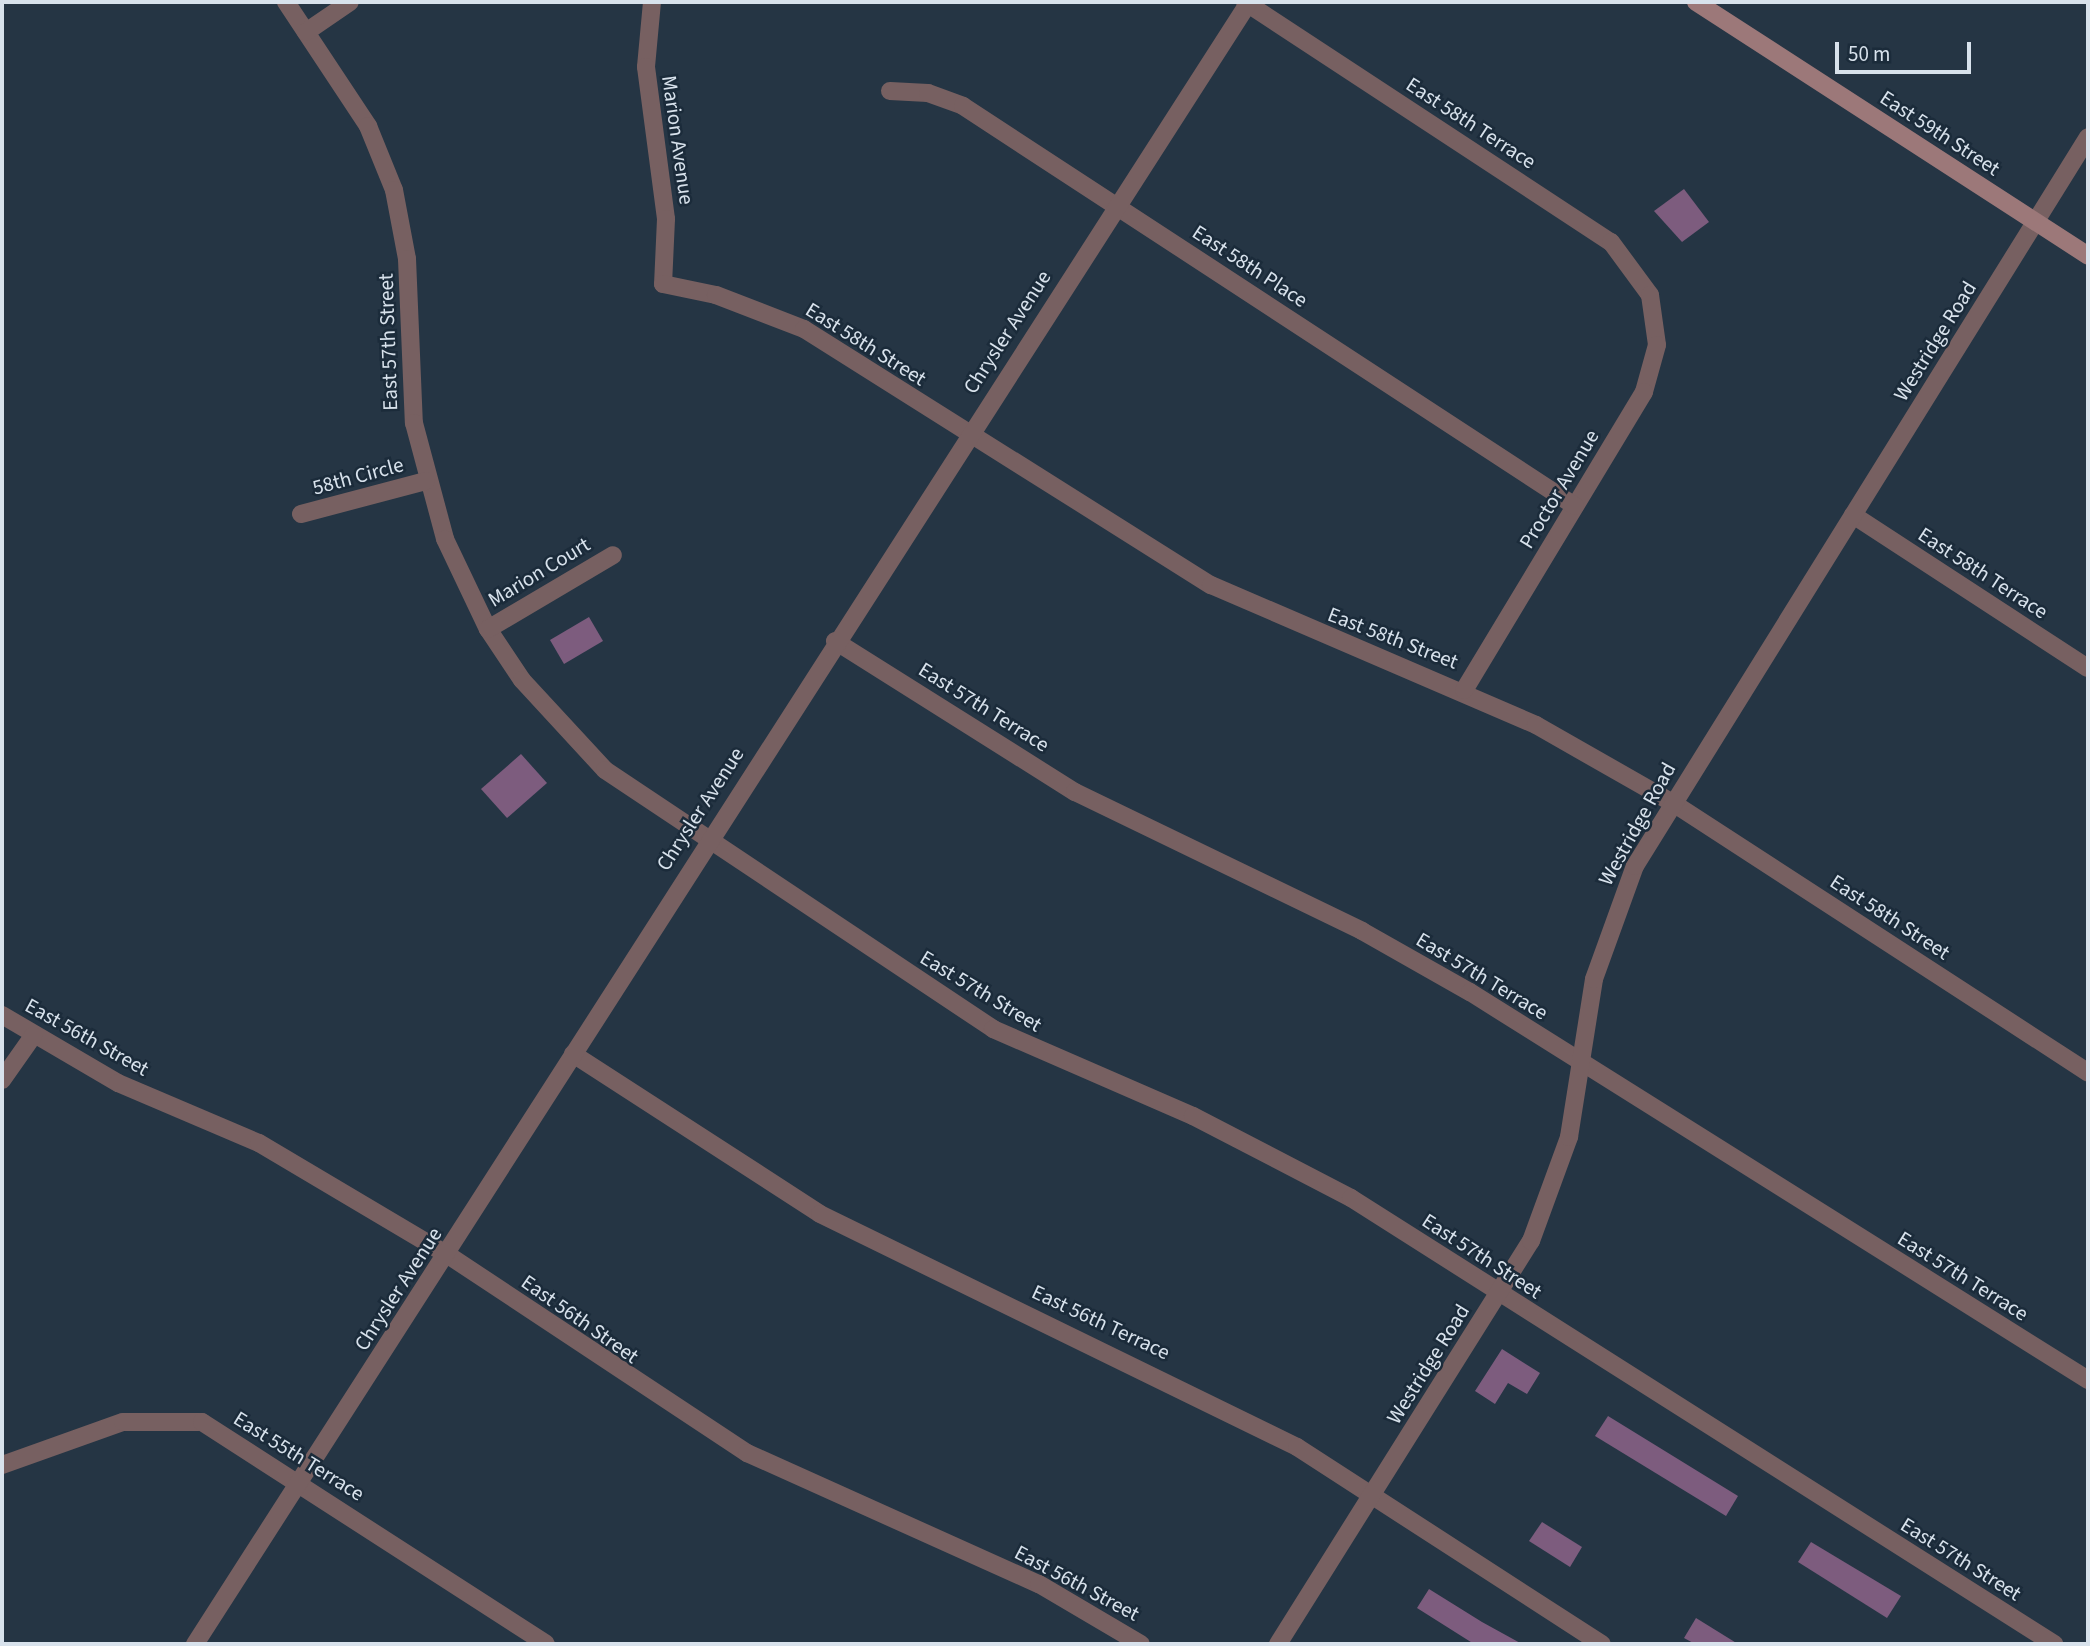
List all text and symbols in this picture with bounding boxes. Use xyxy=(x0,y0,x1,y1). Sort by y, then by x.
scale bar xyxy=(1838,28,1974,72)
text: 50 m xyxy=(1848,39,1890,69)
street label: East 58th Terrace xyxy=(1401,72,1541,174)
street label: Marion Avenue xyxy=(656,74,700,206)
street label: East 59th Street xyxy=(1875,85,2005,181)
street label: East 58th Place xyxy=(1188,219,1312,313)
street label: Chrysler Avenue xyxy=(958,266,1056,398)
street label: East 57th Street xyxy=(373,273,403,411)
street label: Westridge Road xyxy=(1888,276,1982,406)
street label: East 58th Street xyxy=(801,297,931,391)
street label: Proctor Avenue xyxy=(1514,425,1604,553)
street label: 58th Circle xyxy=(310,452,406,500)
street label: East 58th Terrace xyxy=(1913,522,2053,624)
street label: Marion Court xyxy=(483,532,595,612)
street label: East 58th Street xyxy=(1324,602,1462,674)
street label: East 57th Terrace xyxy=(914,657,1054,757)
street label: Chrysler Avenue xyxy=(651,743,749,875)
street label: Westridge Road xyxy=(1593,758,1681,890)
street label: East 58th Street xyxy=(1825,869,1955,965)
street label: East 57th Terrace xyxy=(1411,927,1553,1025)
street label: East 57th Street xyxy=(916,945,1046,1037)
street label: East 56th Street xyxy=(21,993,153,1081)
street label: East 57th Street xyxy=(1417,1208,1547,1304)
street label: Chrysler Avenue xyxy=(349,1223,447,1355)
street label: East 57th Terrace xyxy=(1893,1226,2033,1326)
street label: East 56th Street xyxy=(516,1269,644,1369)
street label: East 56th Terrace xyxy=(1028,1279,1174,1365)
street label: Westridge Road xyxy=(1381,1299,1475,1429)
street label: East 55th Terrace xyxy=(229,1406,369,1506)
street label: East 57th Street xyxy=(1896,1512,2026,1606)
street label: East 56th Street xyxy=(1010,1540,1144,1626)

